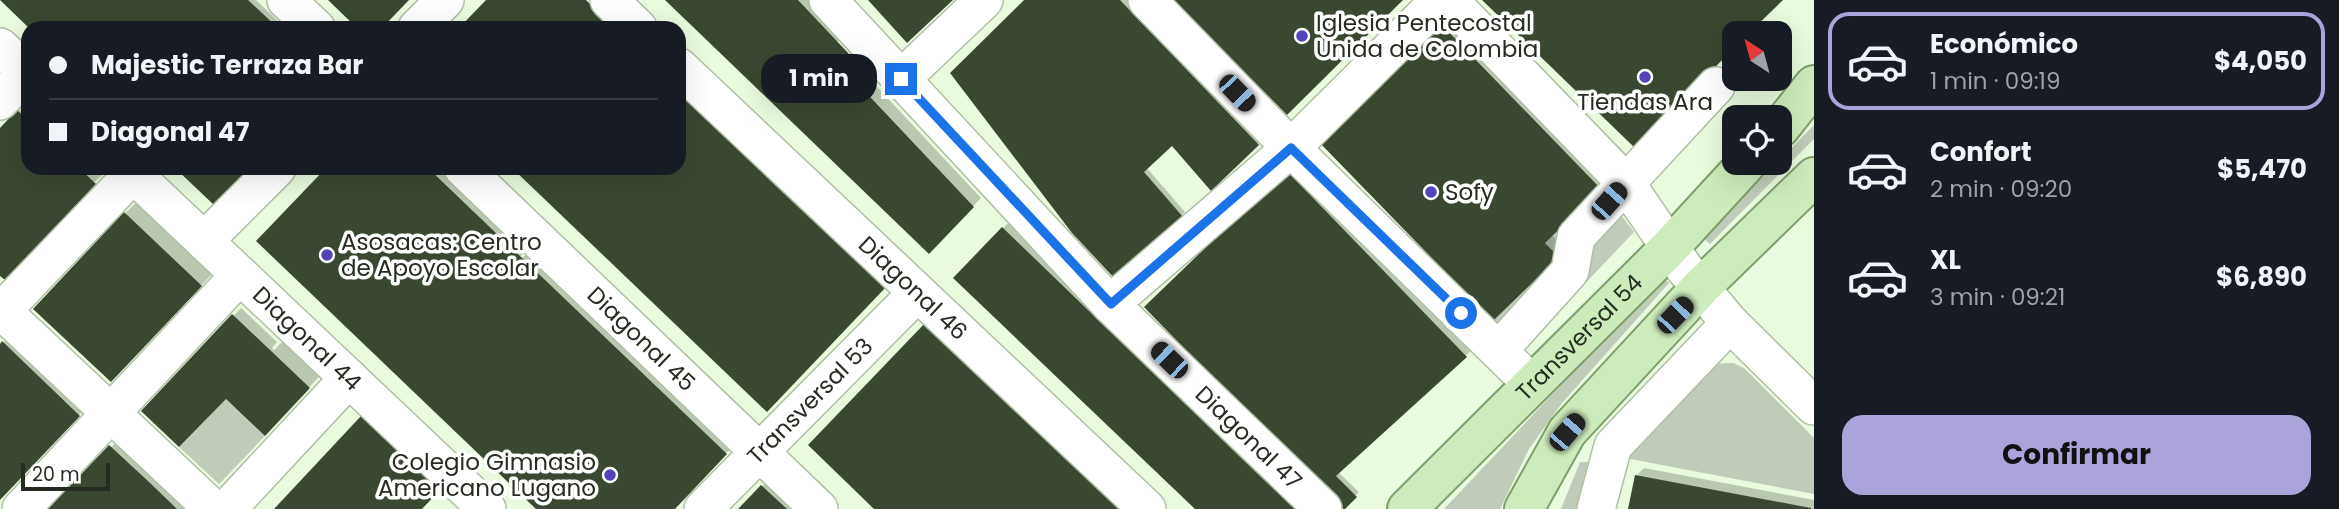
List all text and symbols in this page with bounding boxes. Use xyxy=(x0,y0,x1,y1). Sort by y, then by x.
place label: Iglesia Pentecostal Unida de Colombia xyxy=(1316,7,1538,65)
north arrow xyxy=(1722,21,1792,91)
map controls xyxy=(1722,21,1792,175)
text: Económico xyxy=(1930,26,2078,62)
marker: Iglesia Pentecostal Unida de Colombia xyxy=(1294,28,1310,44)
icon: car xyxy=(1846,30,1909,93)
text: $4,050 xyxy=(2214,43,2307,79)
text: Majestic Terraza Bar xyxy=(91,47,363,83)
callout: 1 min xyxy=(761,55,876,104)
text: 1 min xyxy=(789,62,849,94)
route end xyxy=(885,63,917,95)
text: 1 min · 09:19 xyxy=(1930,65,2060,97)
marker: Tiendas Ara xyxy=(1637,69,1653,85)
car xyxy=(1215,71,1260,115)
place label: Tiendas Ara xyxy=(1577,86,1713,118)
button: locate xyxy=(1722,105,1792,175)
text: Diagonal 47 xyxy=(91,114,249,150)
text: Confort xyxy=(1930,134,2032,170)
icon: car xyxy=(1846,138,1909,201)
text: $5,470 xyxy=(2217,151,2307,187)
text: 2 min · 09:20 xyxy=(1930,173,2072,205)
place label: Sofy xyxy=(1445,176,1494,208)
car xyxy=(1588,178,1631,224)
marker: Sofy xyxy=(1423,184,1439,200)
place label: Asosacas: Centro de Apoyo Escolar xyxy=(341,226,542,284)
street label: Diagonal 46 xyxy=(852,229,975,347)
text: XL xyxy=(1930,242,1961,278)
icon: car xyxy=(1846,246,1909,309)
marker: Asosacas: Centro de Apoyo Escolar xyxy=(319,247,335,263)
text: $6,890 xyxy=(2216,259,2307,295)
street label: Transversal 54 xyxy=(1509,267,1650,408)
street label: Diagonal 44 xyxy=(246,279,368,398)
street label: Diagonal 45 xyxy=(580,279,703,398)
text: 3 min · 09:21 xyxy=(1930,281,2065,313)
car xyxy=(1653,293,1698,337)
route start xyxy=(1445,297,1477,329)
street label: Transversal 53 xyxy=(740,331,880,471)
car xyxy=(1147,338,1192,382)
street label: Diagonal 47 xyxy=(1188,378,1309,496)
car xyxy=(1546,409,1589,455)
button: Confirmar xyxy=(1842,415,2311,495)
place label: Colegio Gimnasio Americano Lugano xyxy=(378,446,596,504)
scale bar xyxy=(21,460,110,492)
text: 20 m xyxy=(32,461,80,488)
marker: Colegio Gimnasio Americano Lugano xyxy=(602,467,618,483)

